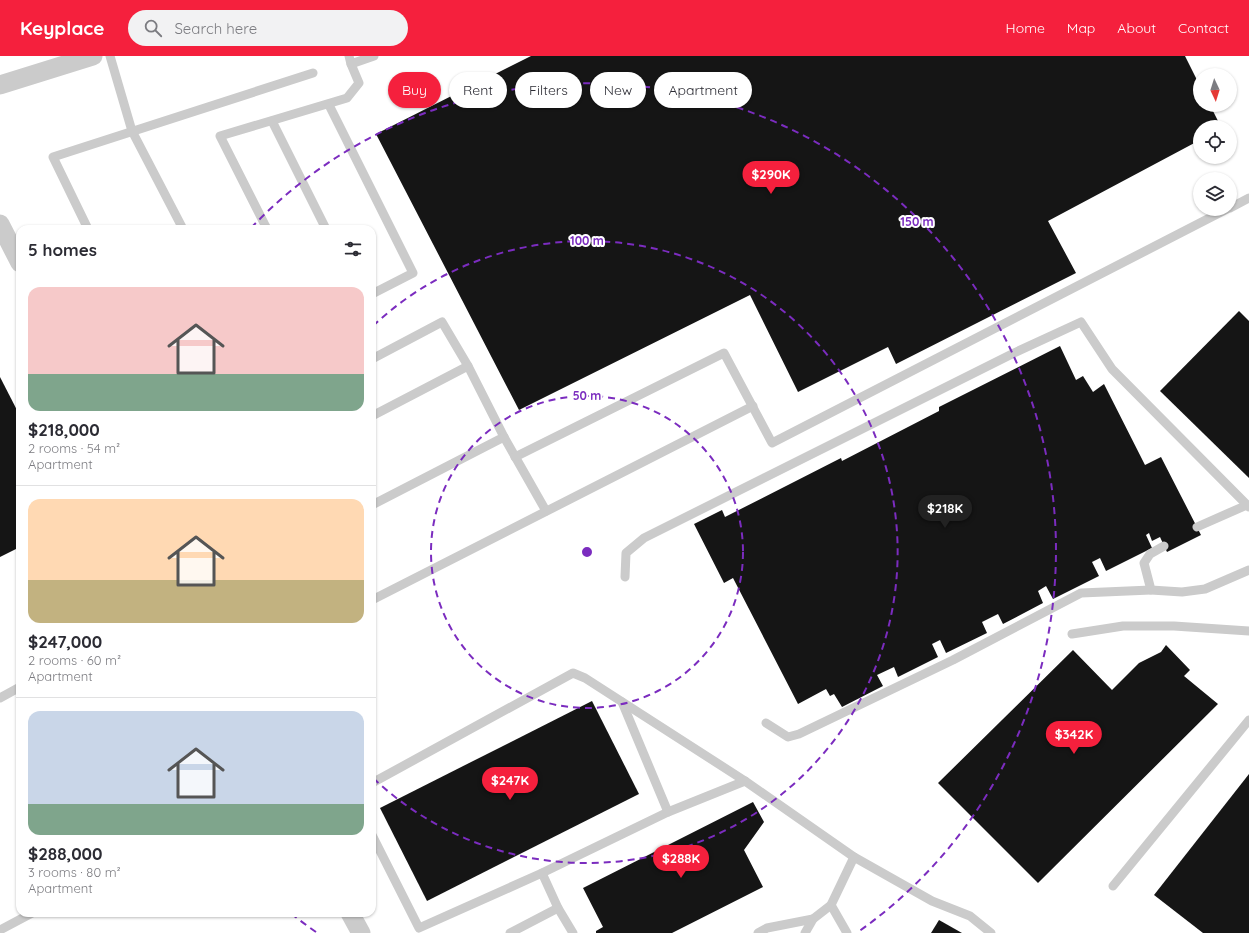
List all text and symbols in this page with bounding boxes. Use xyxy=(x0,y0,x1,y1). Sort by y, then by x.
search box xyxy=(128,10,408,46)
text: Keyplace xyxy=(20,16,104,40)
icon: search xyxy=(142,17,164,39)
text: Search here xyxy=(174,19,257,38)
text: Home xyxy=(1006,19,1045,37)
text: Map xyxy=(1067,19,1095,37)
text: About xyxy=(1117,19,1156,37)
text: Contact xyxy=(1178,19,1229,37)
north arrow xyxy=(1193,68,1237,112)
map controls xyxy=(1193,68,1237,216)
chip: Buy xyxy=(388,72,441,108)
chip: Rent xyxy=(449,72,507,108)
chip: Filters xyxy=(515,72,582,108)
chip: New xyxy=(590,72,646,108)
chip: Apartment xyxy=(654,72,752,108)
button: locate xyxy=(1193,120,1237,164)
pin: $290K xyxy=(743,161,799,195)
text: $290K xyxy=(751,166,791,182)
button: layers xyxy=(1193,172,1237,216)
text: 150 m xyxy=(900,214,934,229)
text: 100 m xyxy=(570,233,604,248)
icon: filters xyxy=(342,238,364,260)
text: 5 homes xyxy=(28,239,97,260)
icon: home xyxy=(160,313,232,385)
text: 50 m xyxy=(573,388,601,403)
text: $218,000 xyxy=(28,419,100,440)
text: 2 rooms · 54 m² xyxy=(28,440,120,456)
text: Apartment xyxy=(28,456,93,472)
pin: $218K xyxy=(917,495,973,529)
text: $218K xyxy=(927,500,963,516)
icon: home xyxy=(160,525,232,597)
centre of rings xyxy=(580,545,594,559)
text: $247,000 xyxy=(28,631,102,652)
text: 2 rooms · 60 m² xyxy=(28,652,121,668)
text: Apartment xyxy=(28,668,93,684)
pin: $342K xyxy=(1046,721,1102,755)
text: $342K xyxy=(1055,726,1093,742)
icon: home xyxy=(160,737,232,809)
pin: $247K xyxy=(482,767,538,801)
text: $247K xyxy=(491,772,529,788)
text: $288,000 xyxy=(28,843,102,864)
pin: $288K xyxy=(653,845,709,879)
text: $288K xyxy=(662,850,700,866)
text: 3 rooms · 80 m² xyxy=(28,864,121,880)
text: Apartment xyxy=(28,880,93,896)

